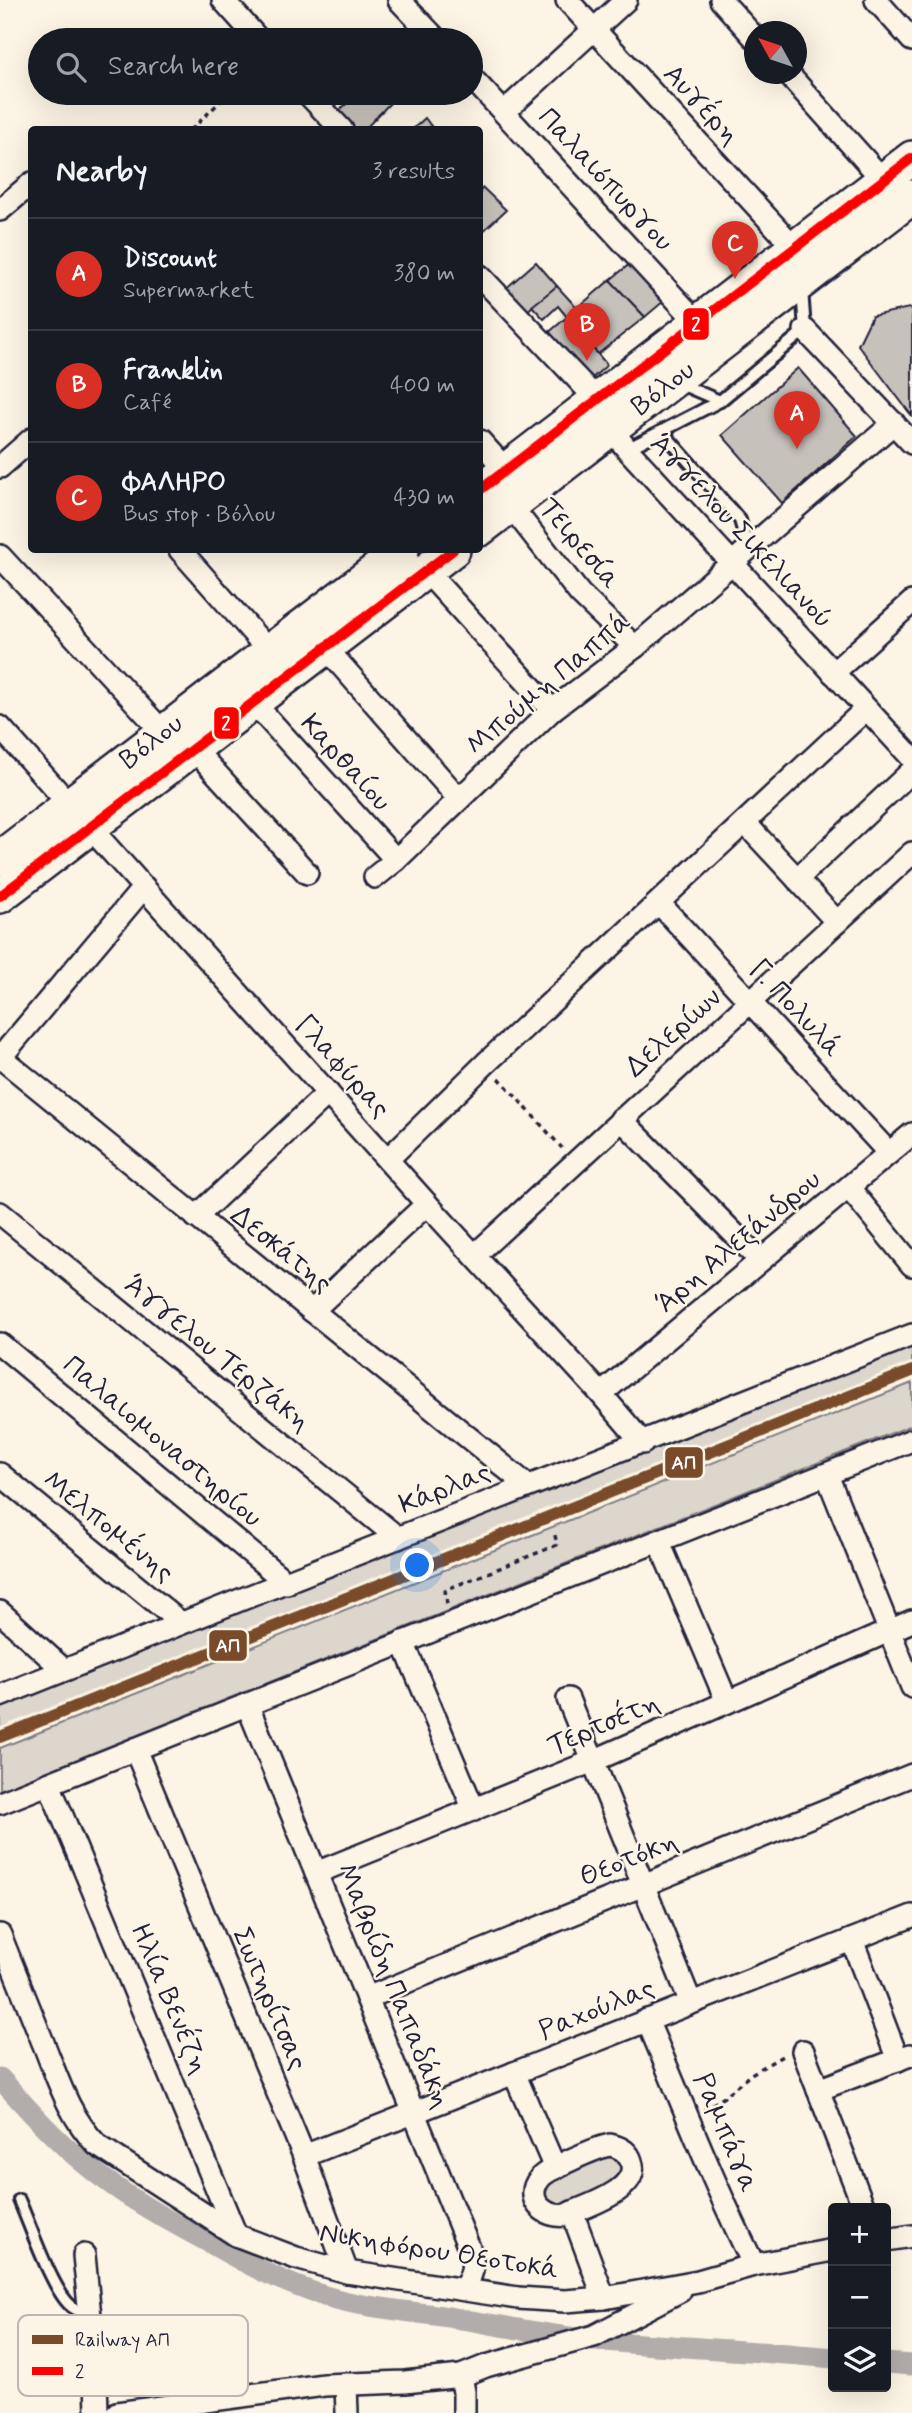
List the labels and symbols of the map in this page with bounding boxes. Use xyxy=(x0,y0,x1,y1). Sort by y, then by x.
north arrow xyxy=(744,21,807,84)
street label: Αυγέρη xyxy=(654,57,748,153)
street label: Παλαιόπυργου xyxy=(529,100,681,260)
pin: C xyxy=(712,221,758,279)
pin: B xyxy=(564,303,610,361)
line badge: 2 xyxy=(682,307,710,341)
text: 2 xyxy=(691,313,701,338)
street label: Βόλου xyxy=(624,352,703,425)
pin: A xyxy=(774,391,820,449)
street label: Άγγελου Σικελιανού xyxy=(641,427,841,637)
street label: Τειρεσία xyxy=(530,490,628,598)
street label: Μπούμη Παππά xyxy=(459,604,639,764)
street label: Βόλου xyxy=(112,706,191,778)
line badge: 2 xyxy=(213,706,240,740)
street label: Καρθαίου xyxy=(291,706,399,820)
text: 2 xyxy=(221,712,231,737)
street label: Γ. Πολυλά xyxy=(740,952,850,1066)
street label: Δελερίων xyxy=(618,980,730,1086)
street label: Γλαφύρας xyxy=(286,1008,398,1126)
street label: Άρη Αλεξάνδρου xyxy=(649,1162,829,1322)
street label: Δεσκάτης xyxy=(222,1198,340,1302)
street label: Άγγελου Τερζάκη xyxy=(116,1267,318,1441)
street label: Παλαιομοναστηρίου xyxy=(54,1348,270,1536)
line badge: ΑΠ xyxy=(664,1446,704,1479)
text: ΑΠ xyxy=(672,1451,696,1476)
street label: Κάρλας xyxy=(394,1454,496,1524)
street label: Μελπομένης xyxy=(35,1463,181,1591)
your location xyxy=(400,1548,434,1582)
line badge: ΑΠ xyxy=(208,1629,248,1662)
text: ΑΠ xyxy=(216,1634,240,1659)
street label: Τερτσέτη xyxy=(542,1685,666,1765)
street label: Θεοτόκη xyxy=(574,1824,684,1896)
street label: Μαβρίδη Παπαδάκη xyxy=(327,1858,459,2114)
street label: Ηλία Βενέζη xyxy=(121,1918,217,2080)
street label: Σωτηρίτσας xyxy=(222,1922,316,2076)
street label: Ραχούλας xyxy=(534,1970,660,2050)
street label: Ραμπάγα xyxy=(683,2068,767,2198)
street label: Νικηφόρου Θεοτοκά xyxy=(317,2215,561,2289)
legend xyxy=(18,2315,248,2396)
text: Railway ΑΠ xyxy=(75,2328,170,2354)
text: 2 xyxy=(75,2360,84,2385)

